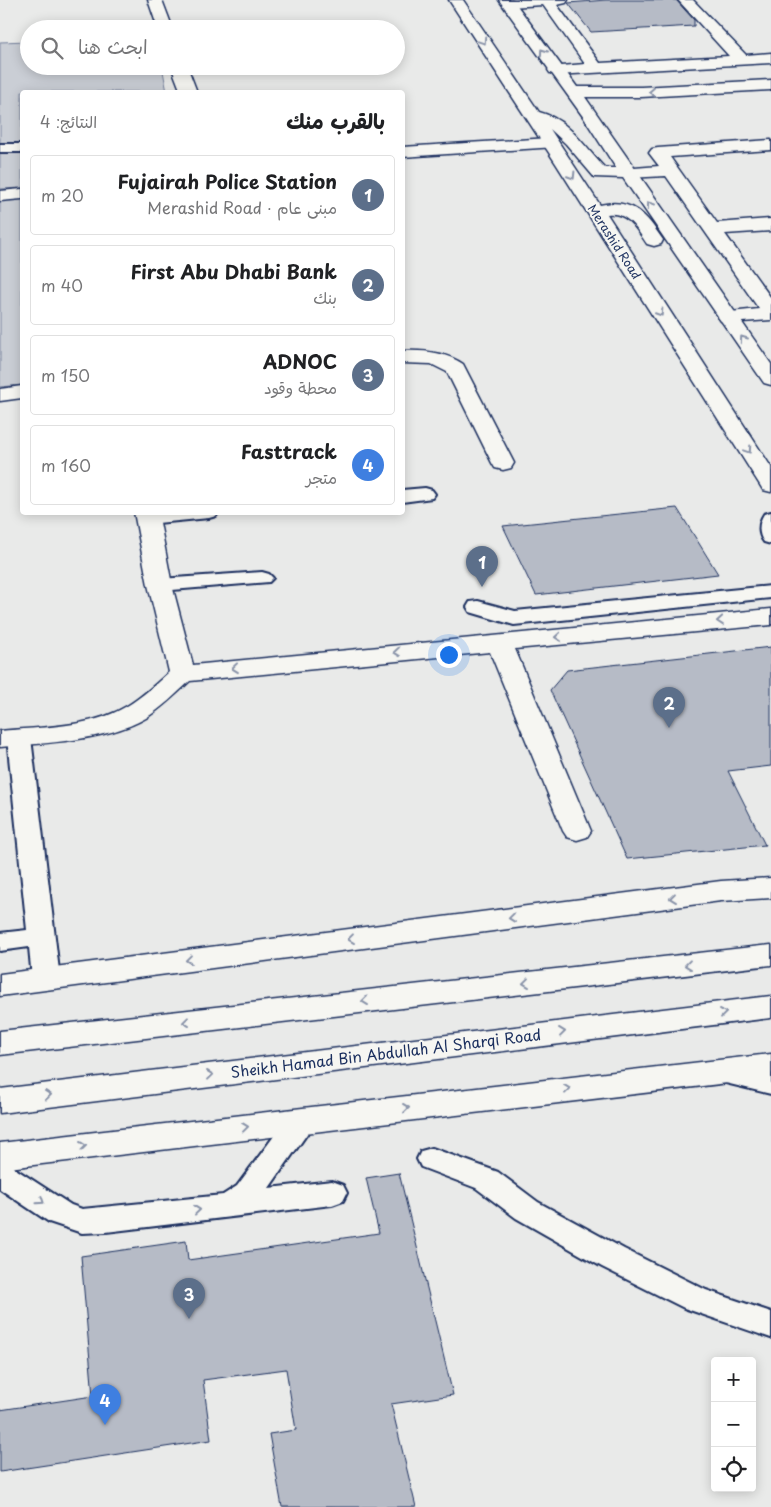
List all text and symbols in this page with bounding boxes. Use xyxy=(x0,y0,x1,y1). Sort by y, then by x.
search box xyxy=(20,20,405,75)
text: ابحث هنا xyxy=(78,32,148,60)
icon: search xyxy=(38,34,66,62)
one-way arrow xyxy=(476,35,486,44)
one-way arrow xyxy=(540,48,549,58)
one-way arrow xyxy=(648,86,656,97)
text: بالقرب منك xyxy=(286,104,385,136)
text: النتائج: 4 xyxy=(40,109,97,133)
text: Fujairah Police Station xyxy=(117,167,337,195)
one-way arrow xyxy=(566,171,576,180)
text: 20 m xyxy=(41,183,84,207)
text: 1 xyxy=(364,183,372,207)
text: مبنى عام · Merashid Road xyxy=(147,195,337,219)
street label: Merashid Road xyxy=(584,200,646,283)
one-way arrow xyxy=(647,202,656,211)
text: First Abu Dhabi Bank xyxy=(131,257,337,285)
text: 40 m xyxy=(41,273,83,297)
text: 2 xyxy=(362,273,374,297)
text: بنك xyxy=(313,285,337,309)
one-way arrow xyxy=(653,308,663,317)
one-way arrow xyxy=(740,335,749,345)
text: ADNOC xyxy=(263,347,337,375)
text: 150 m xyxy=(41,363,90,387)
text: 3 xyxy=(363,363,373,387)
text: محطة وقود xyxy=(264,375,337,399)
text: Fasttrack xyxy=(241,437,337,465)
one-way arrow xyxy=(741,445,751,454)
text: 160 m xyxy=(41,453,91,477)
text: 4 xyxy=(363,453,373,477)
text: متجر xyxy=(306,465,337,489)
pin: 1 xyxy=(466,546,498,587)
one-way arrow xyxy=(716,616,724,627)
one-way arrow xyxy=(554,631,562,642)
your location xyxy=(436,642,462,668)
one-way arrow xyxy=(392,646,400,657)
one-way arrow xyxy=(231,663,239,674)
pin: 2 xyxy=(653,687,685,728)
one-way arrow xyxy=(669,892,677,902)
one-way arrow xyxy=(507,913,516,923)
one-way arrow xyxy=(346,933,354,944)
one-way arrow xyxy=(185,954,193,965)
one-way arrow xyxy=(683,959,691,970)
one-way arrow xyxy=(522,977,530,988)
one-way arrow xyxy=(361,995,369,1006)
one-way arrow xyxy=(719,1008,728,1018)
one-way arrow xyxy=(182,1016,190,1027)
street label: Sheikh Hamad Bin Abdullah Al Sharqi Road xyxy=(229,1022,542,1083)
one-way arrow xyxy=(558,1027,566,1038)
one-way arrow xyxy=(206,1070,214,1081)
one-way arrow xyxy=(564,1084,572,1095)
one-way arrow xyxy=(45,1090,53,1101)
one-way arrow xyxy=(402,1103,410,1114)
one-way arrow xyxy=(241,1122,249,1133)
one-way arrow xyxy=(79,1141,87,1152)
one-way arrow xyxy=(35,1195,44,1204)
one-way arrow xyxy=(194,1205,202,1216)
pin: 3 xyxy=(173,1278,205,1319)
map controls xyxy=(711,1357,756,1492)
button: + xyxy=(711,1357,756,1402)
pin: 4 xyxy=(89,1384,121,1425)
button: − xyxy=(711,1402,756,1447)
button: locate xyxy=(711,1447,756,1492)

